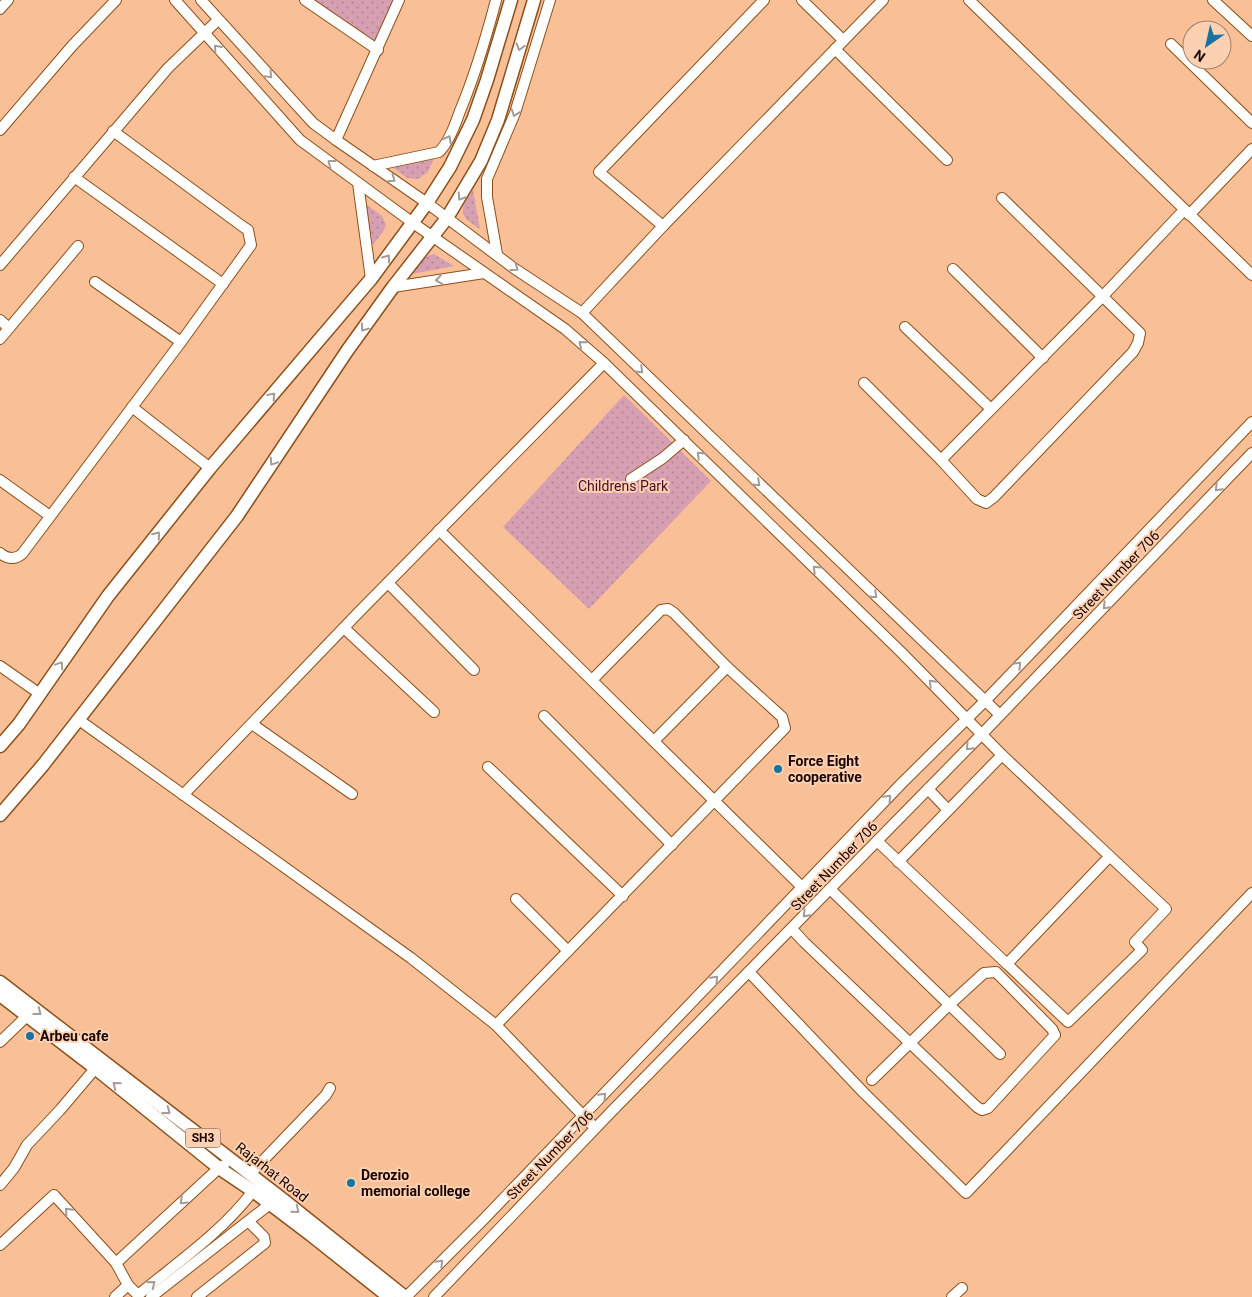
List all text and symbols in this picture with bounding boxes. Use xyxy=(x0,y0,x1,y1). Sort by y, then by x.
north arrow xyxy=(1182,20,1232,70)
one-way arrow xyxy=(515,42,526,51)
one-way arrow xyxy=(214,44,223,53)
text: N xyxy=(1191,46,1208,65)
one-way arrow xyxy=(263,69,272,78)
one-way arrow xyxy=(511,109,521,117)
one-way arrow xyxy=(442,135,452,144)
one-way arrow xyxy=(327,160,337,169)
one-way arrow xyxy=(387,173,396,182)
one-way arrow xyxy=(457,192,467,201)
one-way arrow xyxy=(381,254,390,264)
one-way arrow xyxy=(509,262,519,271)
one-way arrow xyxy=(434,275,443,285)
one-way arrow xyxy=(361,322,370,332)
one-way arrow xyxy=(579,340,588,349)
one-way arrow xyxy=(635,364,644,373)
one-way arrow xyxy=(266,393,275,402)
one-way arrow xyxy=(697,452,706,461)
one-way arrow xyxy=(270,457,279,466)
one-way arrow xyxy=(752,477,761,486)
park label: Childrens Park xyxy=(578,478,669,494)
one-way arrow xyxy=(1215,482,1224,491)
street label: Street Number 706 xyxy=(1069,527,1163,623)
one-way arrow xyxy=(151,531,160,540)
one-way arrow xyxy=(813,566,822,575)
one-way arrow xyxy=(869,589,878,598)
one-way arrow xyxy=(1103,600,1112,609)
one-way arrow xyxy=(54,661,63,671)
one-way arrow xyxy=(1012,662,1021,671)
one-way arrow xyxy=(929,680,938,689)
one-way arrow xyxy=(966,741,975,750)
place label: Force Eight cooperative xyxy=(788,753,862,785)
marker: Force Eight cooperative xyxy=(772,763,784,775)
one-way arrow xyxy=(882,795,891,804)
street label: Street Number 706 xyxy=(787,818,881,914)
one-way arrow xyxy=(803,908,812,917)
one-way arrow xyxy=(709,976,718,985)
one-way arrow xyxy=(33,1006,42,1015)
place label: Arbeu cafe xyxy=(40,1028,109,1044)
marker: Arbeu cafe xyxy=(24,1030,36,1042)
one-way arrow xyxy=(113,1082,122,1090)
one-way arrow xyxy=(597,1093,606,1102)
one-way arrow xyxy=(161,1105,171,1114)
street label: Street Number 706 xyxy=(503,1107,597,1203)
road number: SH3 xyxy=(186,1128,220,1148)
street label: Rajarhat Road xyxy=(233,1139,311,1205)
place label: Derozio memorial college xyxy=(361,1167,470,1199)
marker: Derozio memorial college xyxy=(345,1177,357,1189)
one-way arrow xyxy=(180,1195,189,1204)
one-way arrow xyxy=(290,1204,299,1212)
one-way arrow xyxy=(65,1207,74,1216)
one-way arrow xyxy=(435,1259,444,1268)
one-way arrow xyxy=(146,1281,155,1289)

